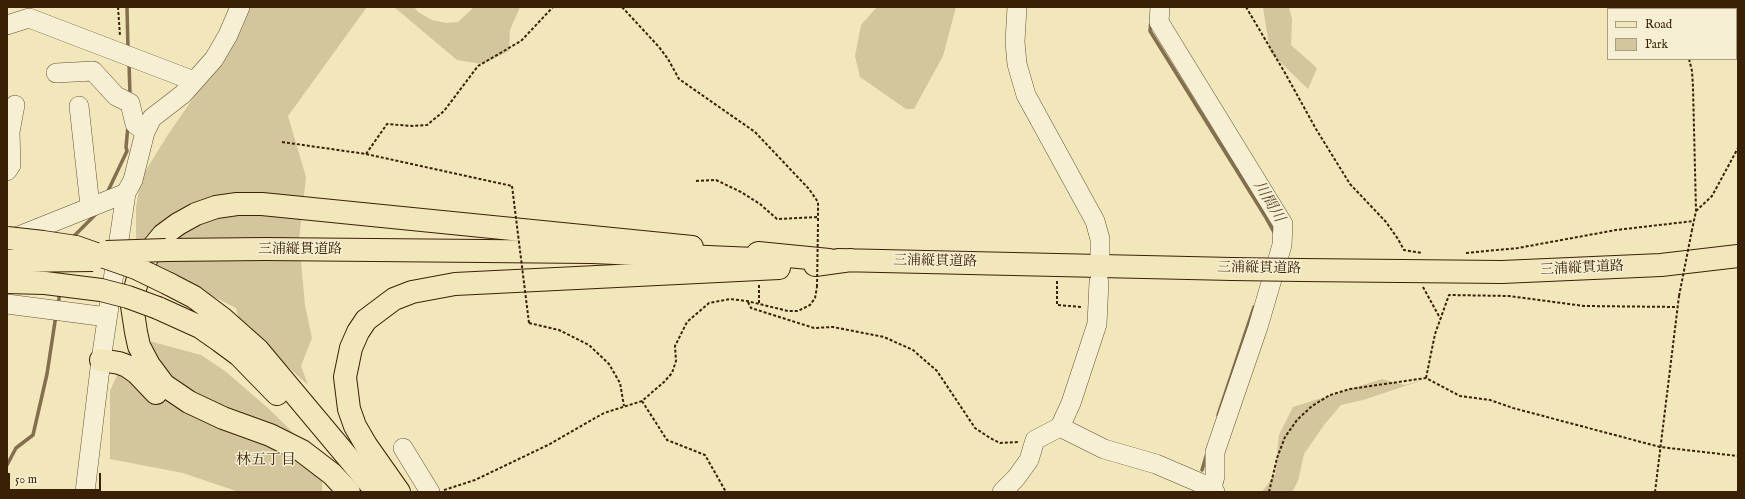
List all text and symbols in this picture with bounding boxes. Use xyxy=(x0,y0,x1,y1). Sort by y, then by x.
legend xyxy=(1607,8,1737,60)
text: Road xyxy=(1645,17,1672,32)
text: Park xyxy=(1645,37,1668,52)
water label: 川間川 xyxy=(1249,178,1287,226)
street label: 三浦縦貫道路 xyxy=(258,242,342,258)
street label: 三浦縦貫道路 xyxy=(893,253,977,271)
street label: 三浦縦貫道路 xyxy=(1540,258,1624,280)
street label: 三浦縦貫道路 xyxy=(1217,260,1301,278)
district label: 林五丁目 xyxy=(236,452,296,470)
scale bar xyxy=(10,465,103,491)
text: 50 m xyxy=(15,472,37,487)

